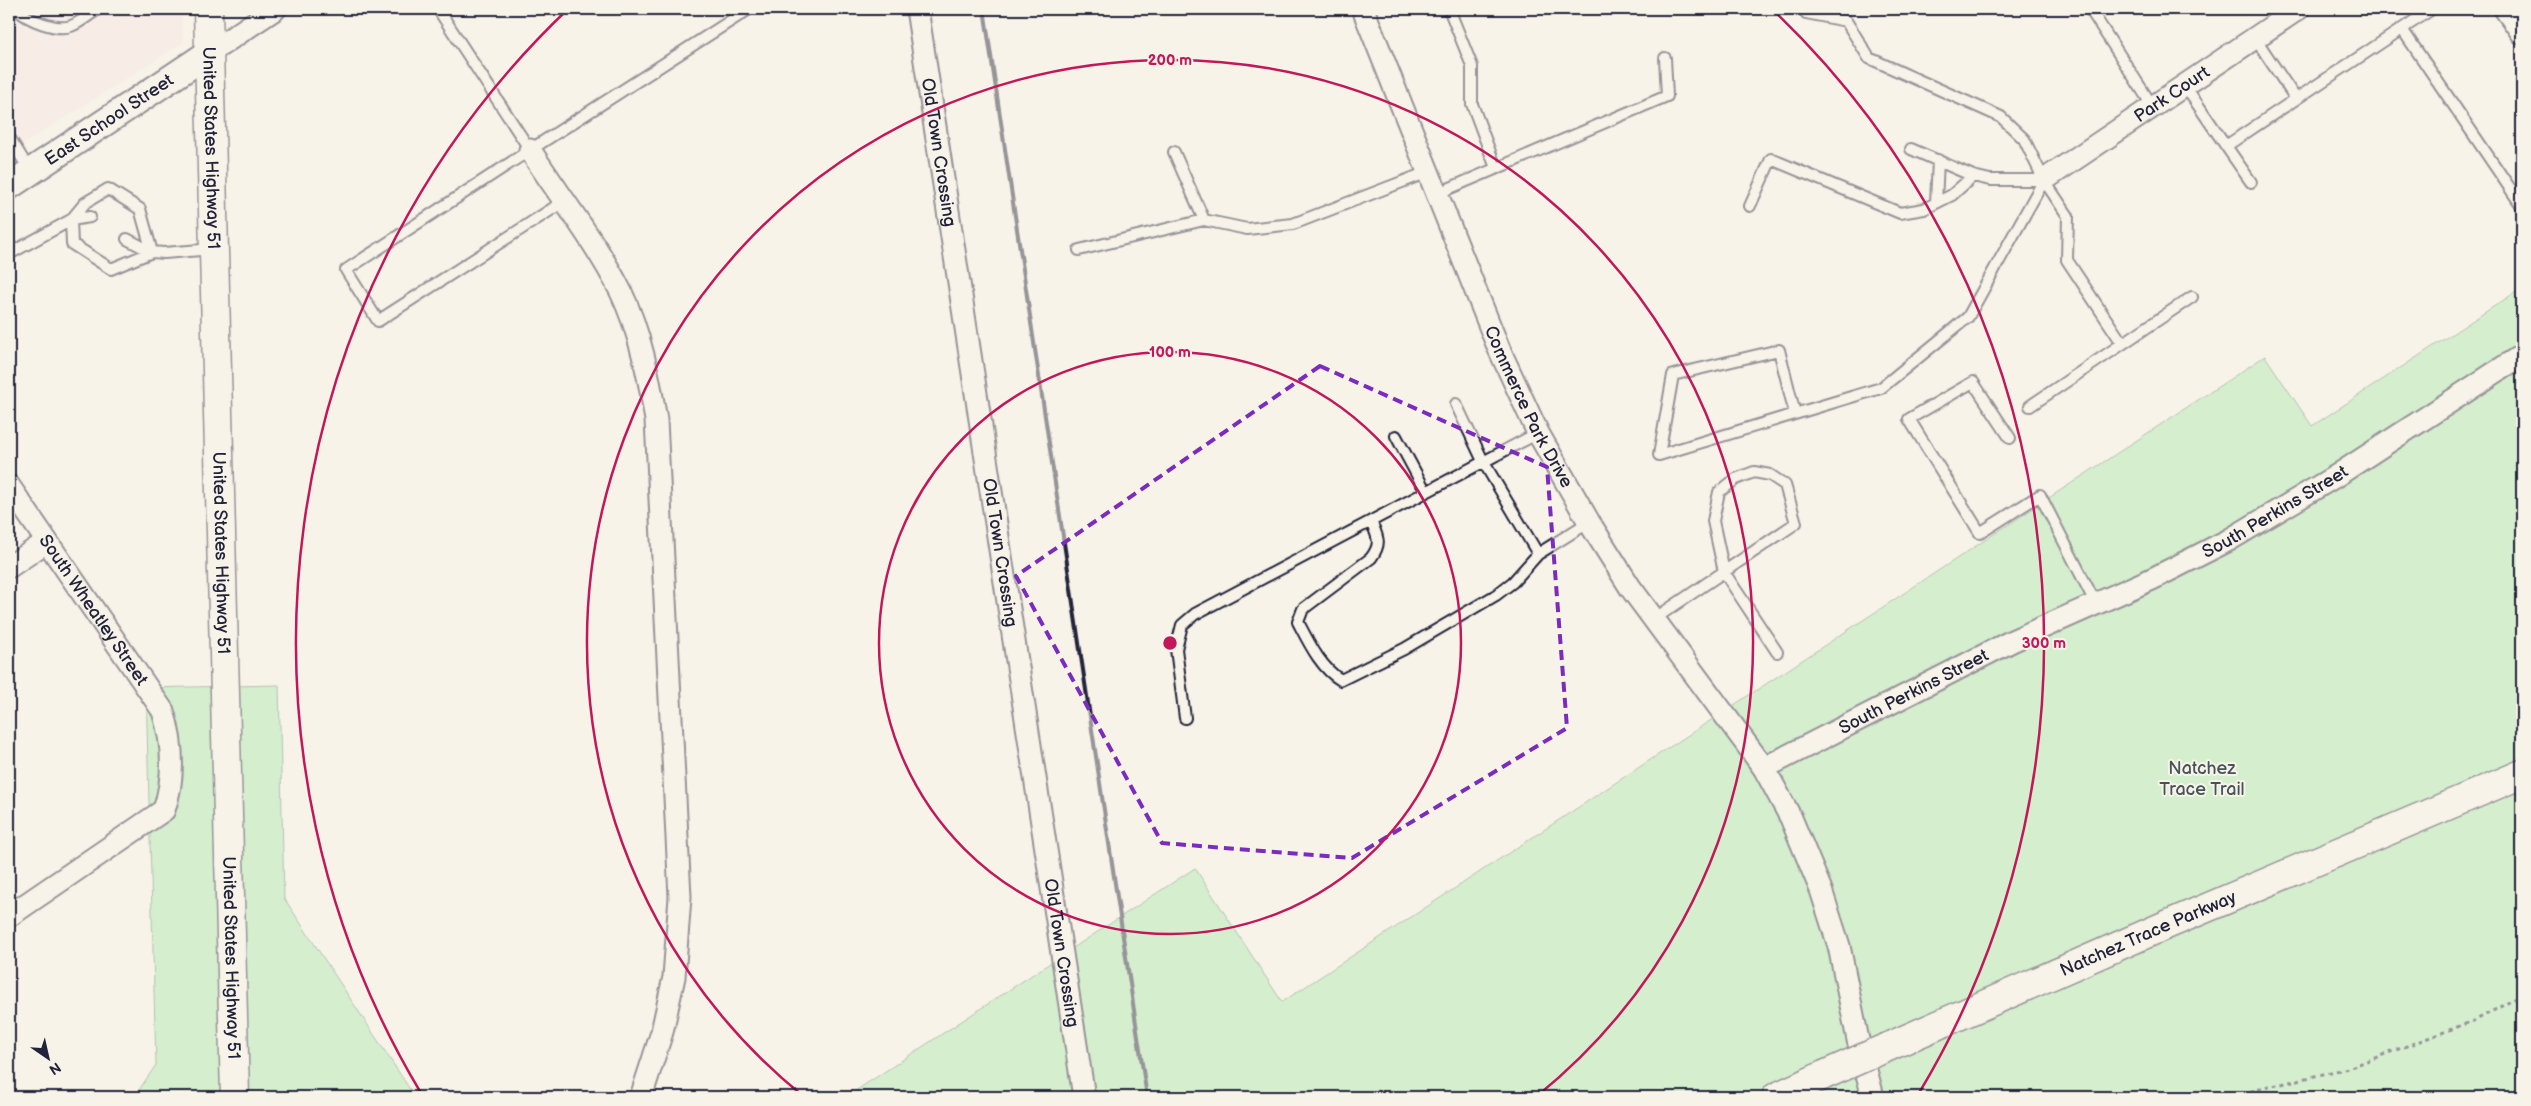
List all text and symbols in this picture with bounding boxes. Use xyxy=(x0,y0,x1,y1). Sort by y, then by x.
street label: United States Highway 51 xyxy=(198,46,224,249)
text: 200 m xyxy=(1148,51,1192,70)
street label: Park Court xyxy=(2130,61,2214,127)
street label: East School Street xyxy=(41,69,178,170)
street label: Old Town Crossing xyxy=(917,77,960,228)
street label: Commerce Park Drive xyxy=(1480,323,1577,492)
text: 100 m xyxy=(1149,343,1191,362)
street label: United States Highway 51 xyxy=(208,451,234,654)
street label: South Perkins Street xyxy=(2199,461,2352,563)
street label: Old Town Crossing xyxy=(978,477,1022,629)
street label: South Wheatley Street xyxy=(34,531,153,690)
centre of rings xyxy=(1161,634,1179,652)
text: 300 m xyxy=(2022,634,2066,653)
street label: South Perkins Street xyxy=(1835,645,1993,739)
park label: Natchez Trace Trail xyxy=(2159,758,2245,800)
street label: United States Highway 51 xyxy=(218,856,244,1059)
street label: Old Town Crossing xyxy=(1040,877,1083,1029)
street label: Natchez Trace Parkway xyxy=(2057,886,2240,981)
north arrow xyxy=(22,1034,72,1084)
text: N xyxy=(46,1058,64,1078)

